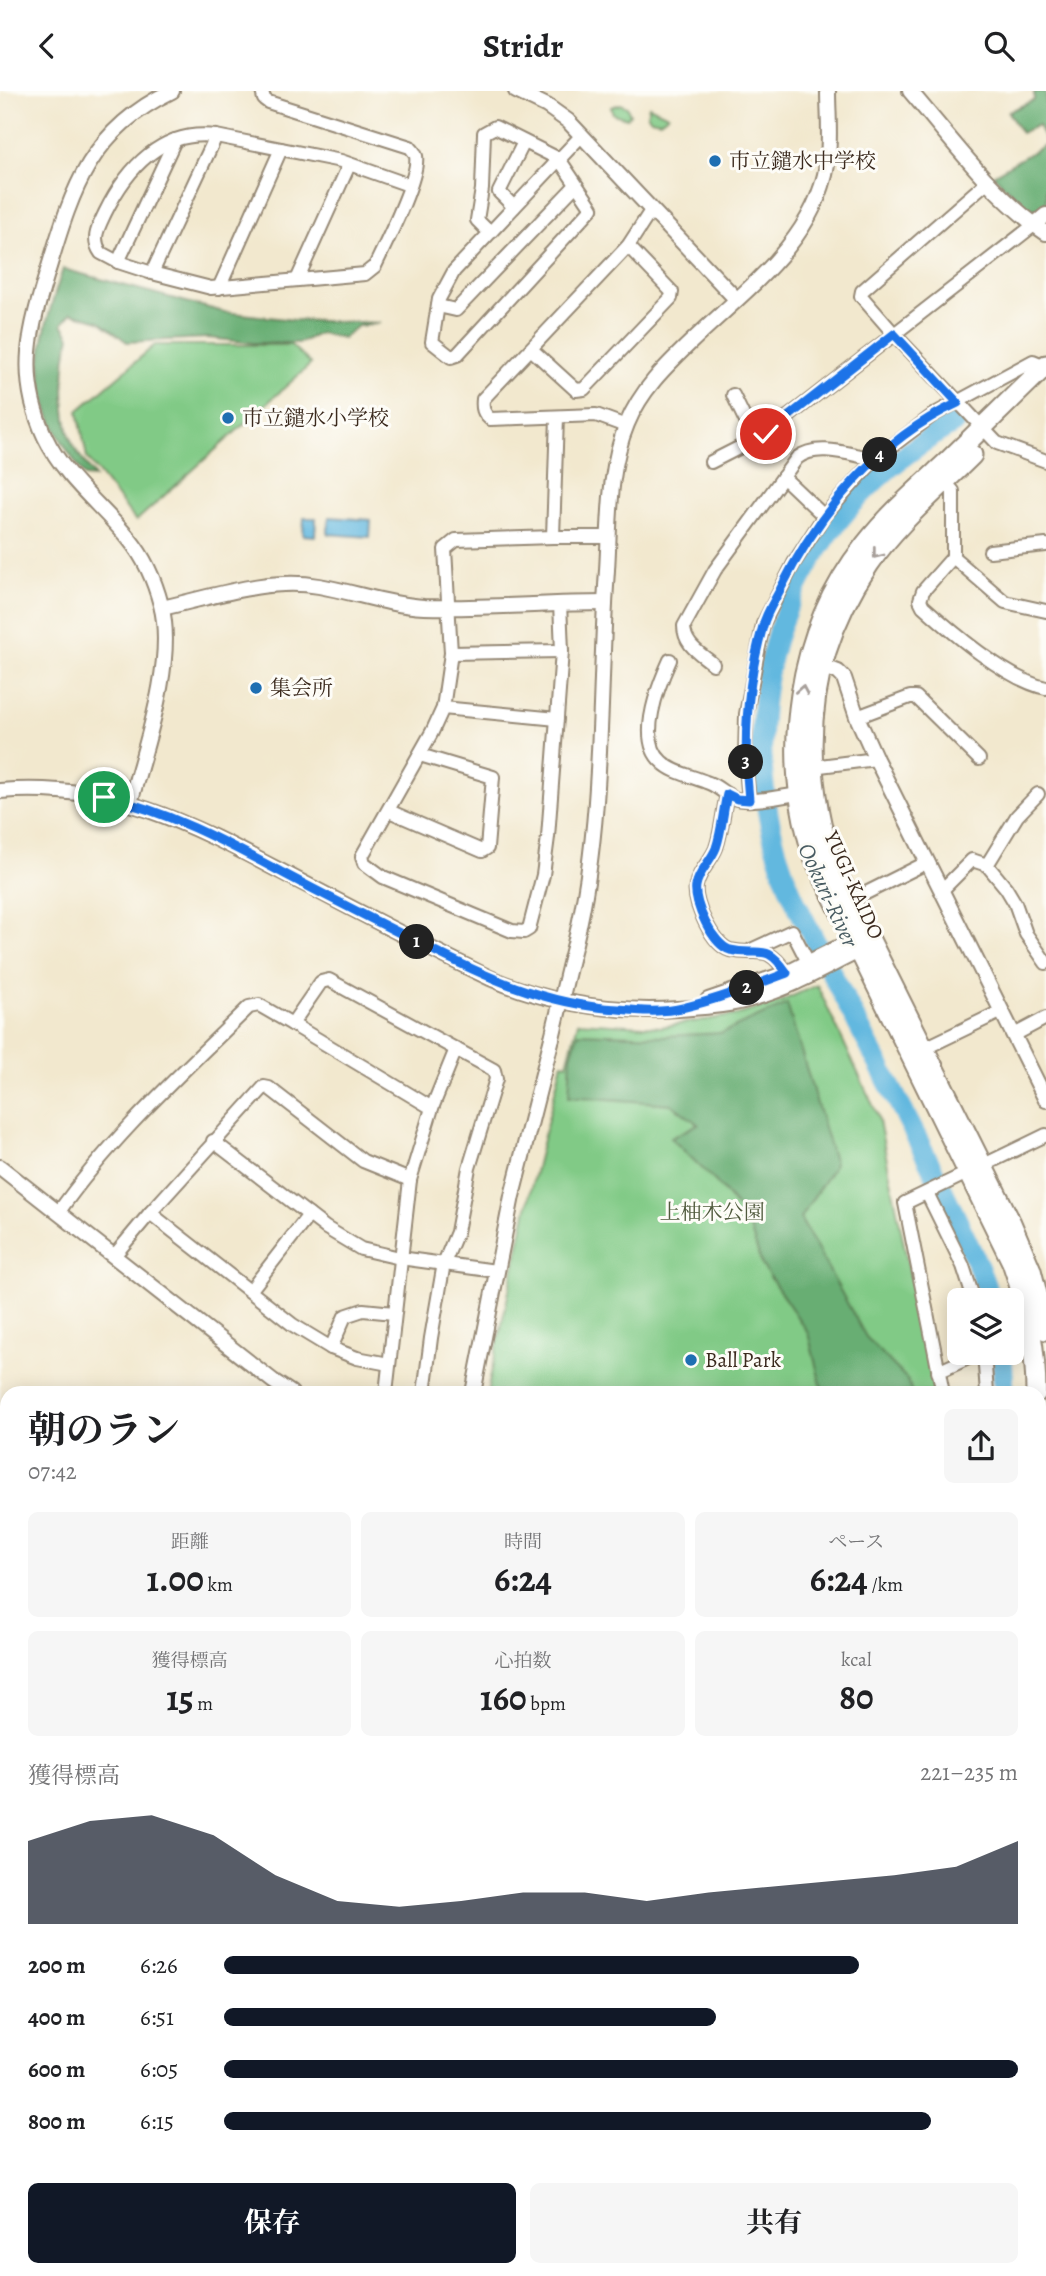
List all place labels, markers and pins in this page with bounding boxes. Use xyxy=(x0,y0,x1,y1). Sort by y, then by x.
place label: 市立鑓水中学校 xyxy=(729,147,876,175)
marker: 市立鑓水中学校 xyxy=(707,153,723,169)
place label: 市立鑓水小学校 xyxy=(242,404,389,432)
pin xyxy=(736,404,796,464)
marker: 市立鑓水小学校 xyxy=(220,410,236,426)
pin: 4 xyxy=(862,437,898,473)
place label: 集会所 xyxy=(270,674,333,702)
marker: 集会所 xyxy=(248,680,264,696)
pin: 3 xyxy=(728,745,764,779)
pin xyxy=(74,767,134,827)
pin: 1 xyxy=(400,925,434,959)
pin: 2 xyxy=(730,971,764,1005)
place label: Ball Park xyxy=(705,1346,782,1374)
marker: Ball Park xyxy=(683,1352,699,1368)

